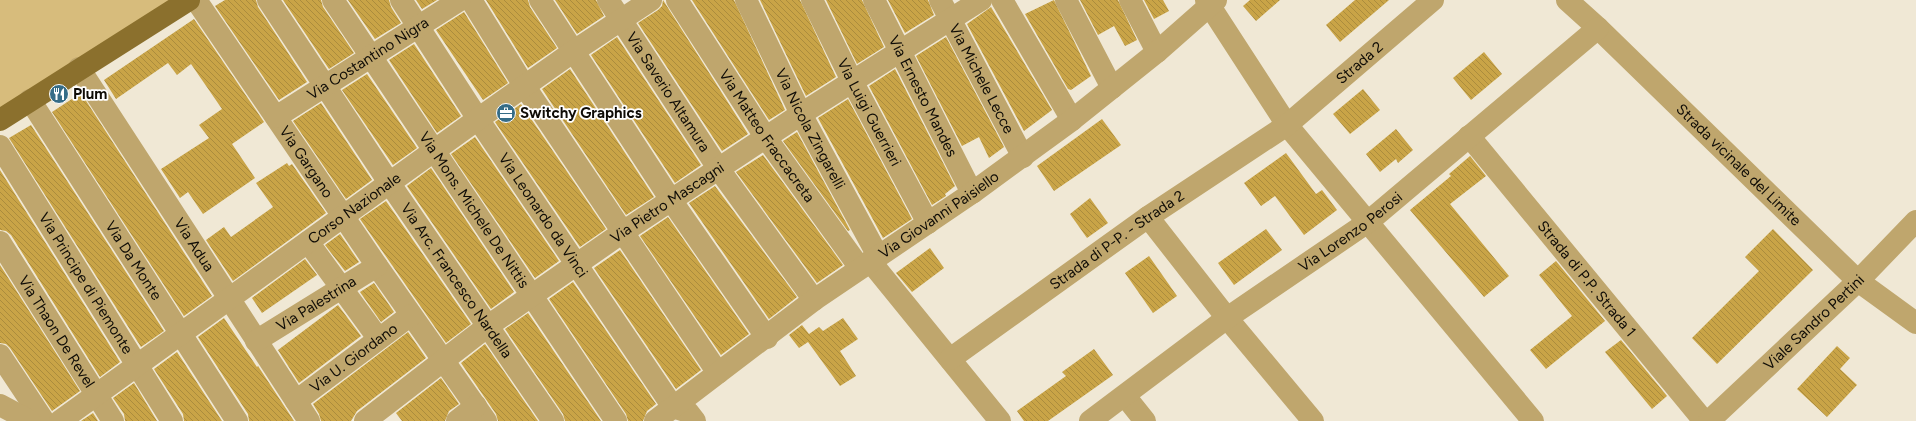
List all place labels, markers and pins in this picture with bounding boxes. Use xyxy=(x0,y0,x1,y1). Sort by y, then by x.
restaurant icon: Plum xyxy=(48,83,70,105)
place label: Plum xyxy=(73,85,107,103)
office icon: Switchy Graphics xyxy=(495,102,517,124)
place label: Switchy Graphics xyxy=(520,104,642,122)

